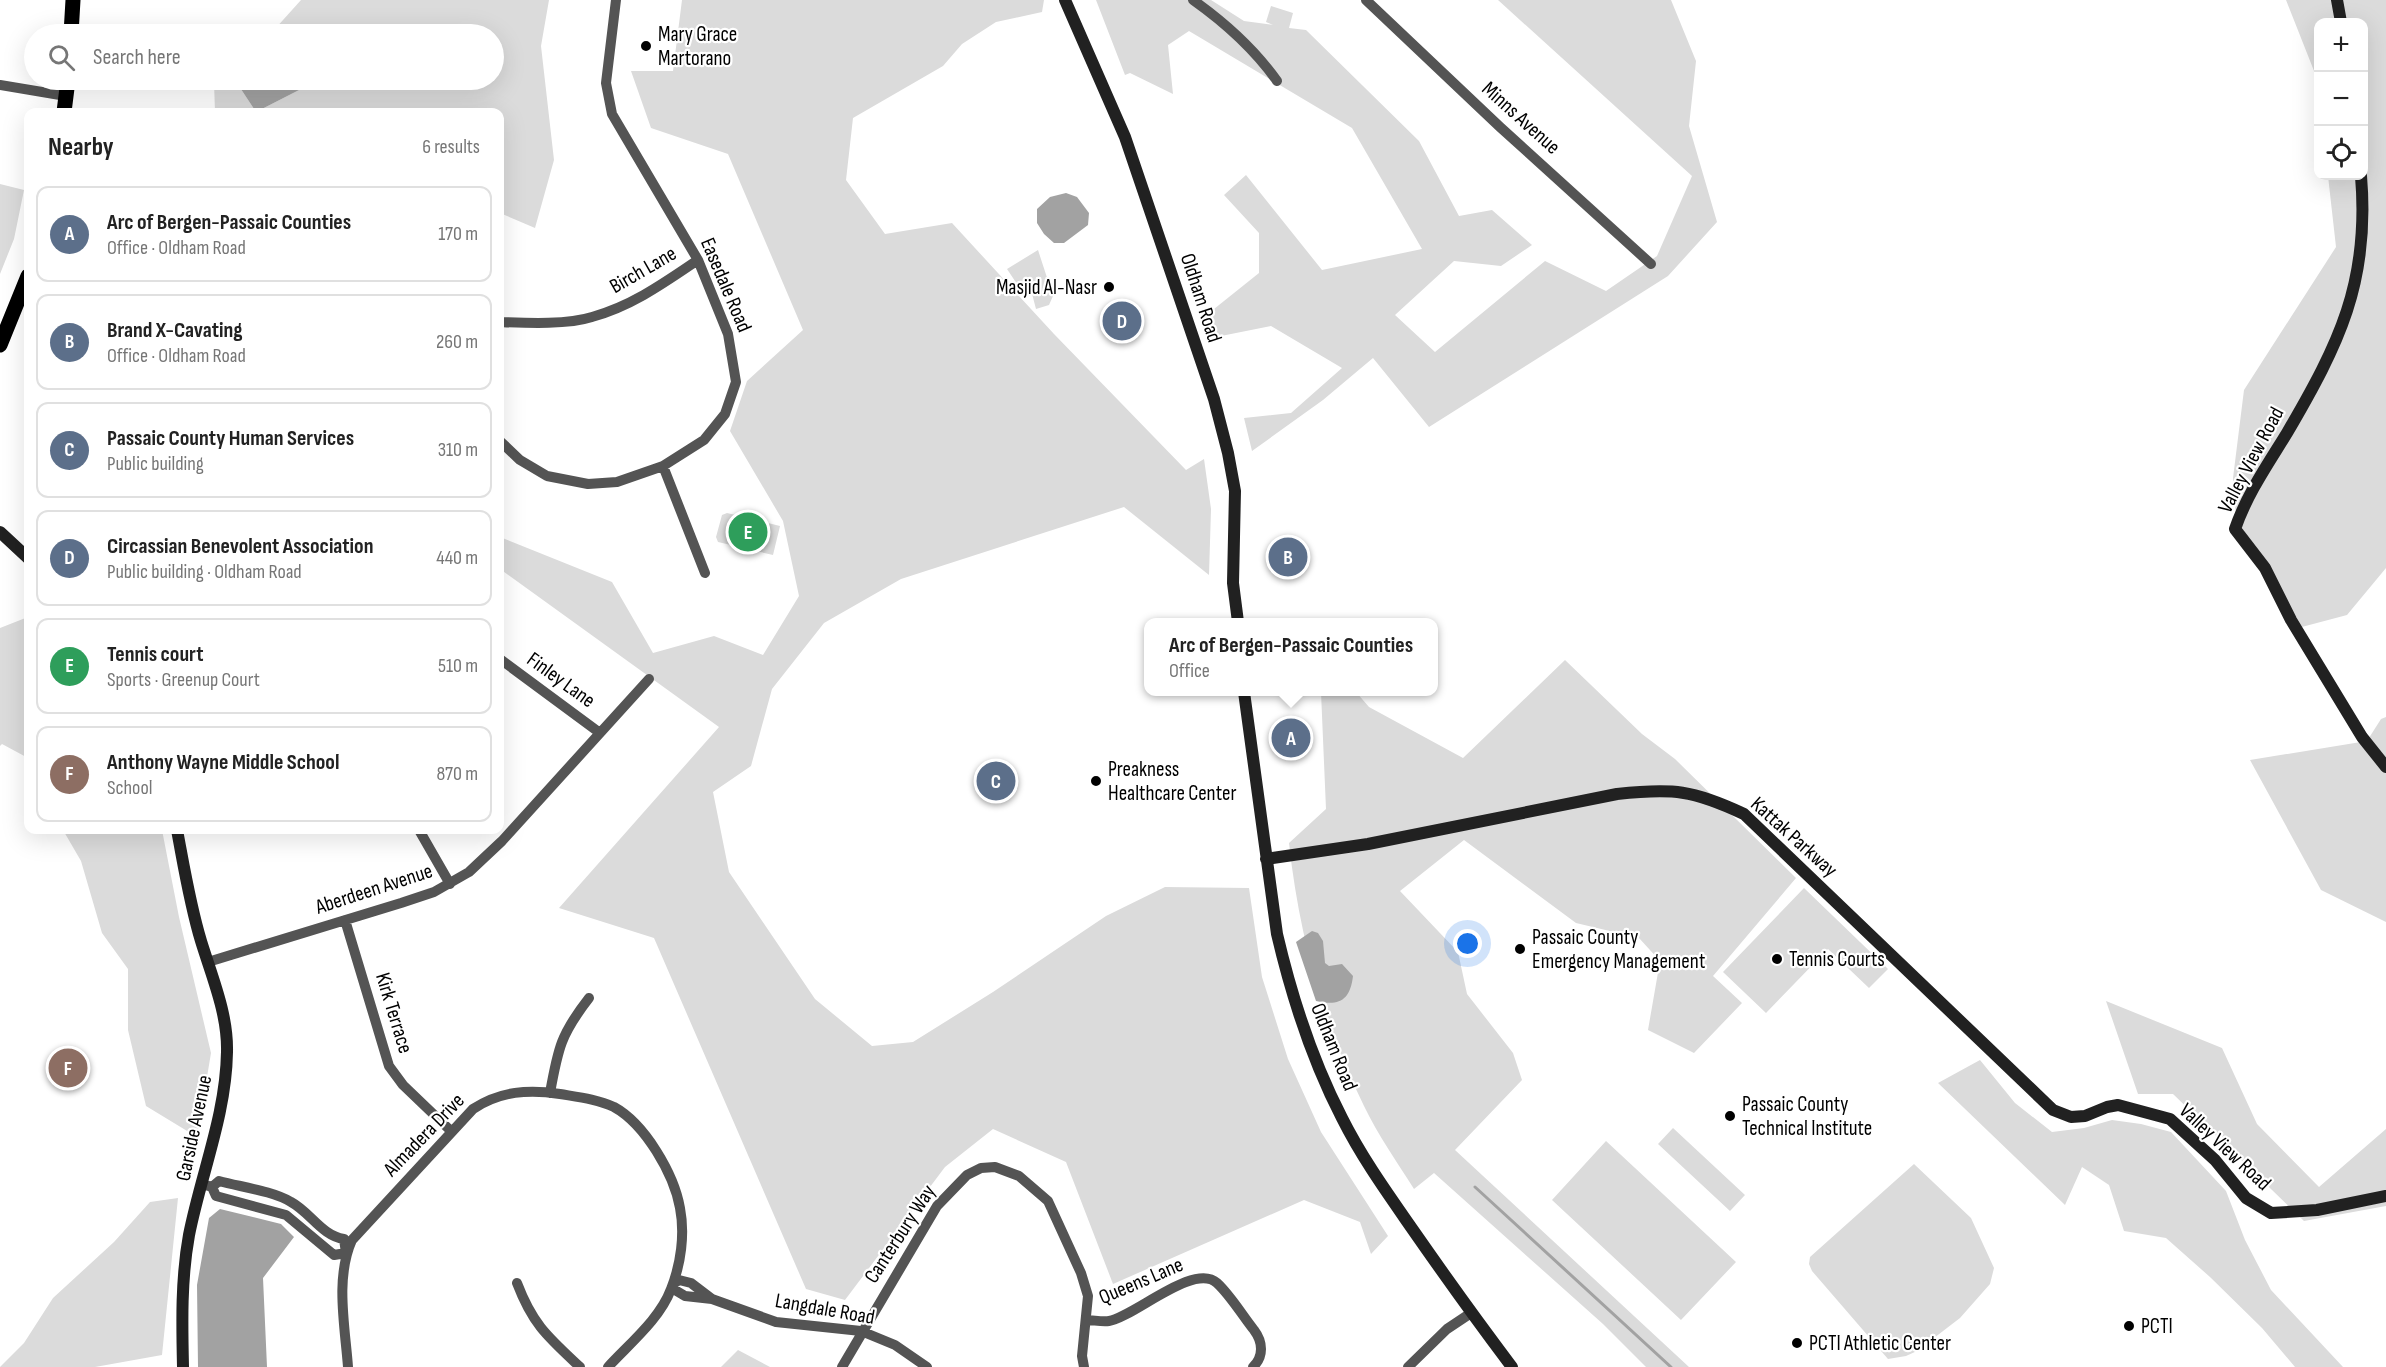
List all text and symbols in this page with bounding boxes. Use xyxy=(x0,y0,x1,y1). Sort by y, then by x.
map controls xyxy=(2314,18,2368,180)
button: + xyxy=(2314,18,2368,72)
place label: Mary Grace Martorano xyxy=(658,22,737,71)
search box xyxy=(24,24,504,90)
marker: Mary Grace Martorano xyxy=(639,39,653,53)
icon: search xyxy=(45,41,78,74)
text: Search here xyxy=(93,44,180,71)
button: − xyxy=(2314,72,2368,126)
street label: Minns Avenue xyxy=(1477,76,1565,160)
button: locate xyxy=(2314,126,2368,180)
text: Nearby xyxy=(48,132,114,163)
text: 6 results xyxy=(422,135,480,159)
text: Arc of Bergen-Passaic Counties xyxy=(107,209,351,236)
text: A xyxy=(65,222,74,246)
text: 170 m xyxy=(438,222,478,246)
street label: Easedale Road xyxy=(695,234,757,336)
text: Office · Oldham Road xyxy=(107,236,246,260)
street label: Birch Lane xyxy=(605,241,681,299)
street label: Oldham Road xyxy=(1175,250,1227,346)
place label: Masjid Al-Nasr xyxy=(996,275,1097,300)
marker: Masjid Al-Nasr xyxy=(1102,280,1116,294)
pin: D xyxy=(1102,298,1142,344)
text: Brand X-Cavating xyxy=(107,317,243,344)
text: B xyxy=(65,330,74,354)
text: 260 m xyxy=(436,330,478,354)
text: Office · Oldham Road xyxy=(107,344,246,368)
street label: Valley View Road xyxy=(2213,403,2289,517)
text: Passaic County Human Services xyxy=(107,425,354,452)
text: C xyxy=(64,438,75,462)
text: 310 m xyxy=(438,438,478,462)
text: Public building xyxy=(107,452,204,476)
pin: E xyxy=(728,510,768,554)
text: Circassian Benevolent Association xyxy=(107,533,373,560)
pin: B xyxy=(1268,534,1308,580)
text: D xyxy=(64,546,75,570)
text: 440 m xyxy=(436,546,478,570)
text: Public building · Oldham Road xyxy=(107,560,302,584)
popup xyxy=(1144,618,1438,696)
text: Arc of Bergen-Passaic Counties xyxy=(1169,632,1413,659)
text: Tennis court xyxy=(107,641,203,668)
street label: Finley Lane xyxy=(522,647,600,713)
text: E xyxy=(65,654,74,678)
text: 510 m xyxy=(438,654,478,678)
text: Office xyxy=(1169,659,1210,683)
text: Sports · Greenup Court xyxy=(107,668,260,692)
pin: A xyxy=(1272,716,1310,760)
text: Anthony Wayne Middle School xyxy=(107,749,339,776)
place label: Preakness Healthcare Center xyxy=(1108,757,1236,806)
pin: C xyxy=(976,758,1016,804)
text: F xyxy=(65,762,74,786)
text: 870 m xyxy=(436,762,478,786)
marker: Preakness Healthcare Center xyxy=(1089,774,1103,788)
text: School xyxy=(107,776,152,800)
street label: Kattak Parkway xyxy=(1746,792,1842,882)
street label: Aberdeen Avenue xyxy=(311,858,436,920)
place label: Passaic County Emergency Management xyxy=(1532,925,1705,974)
your location xyxy=(1453,929,1482,958)
marker: Passaic County Emergency Management xyxy=(1513,942,1527,956)
place label: Tennis Courts xyxy=(1789,947,1885,972)
marker: Tennis Courts xyxy=(1770,952,1784,966)
street label: Kirk Terrace xyxy=(370,970,418,1056)
street label: Oldham Road xyxy=(1305,1000,1363,1094)
pin: F xyxy=(48,1046,88,1090)
street label: Garside Avenue xyxy=(171,1073,217,1183)
street label: Almadera Drive xyxy=(378,1088,470,1182)
place label: Passaic County Technical Institute xyxy=(1742,1092,1872,1141)
street label: Valley View Road xyxy=(2174,1098,2276,1196)
marker: Passaic County Technical Institute xyxy=(1723,1109,1737,1123)
street label: Canterbury Way xyxy=(859,1180,941,1288)
street label: Queens Lane xyxy=(1095,1252,1187,1310)
street label: Langdale Road xyxy=(773,1288,877,1330)
place label: PCTI xyxy=(2141,1314,2173,1339)
marker: PCTI xyxy=(2122,1319,2136,1333)
place label: PCTI Athletic Center xyxy=(1809,1331,1951,1356)
marker: PCTI Athletic Center xyxy=(1790,1336,1804,1350)

